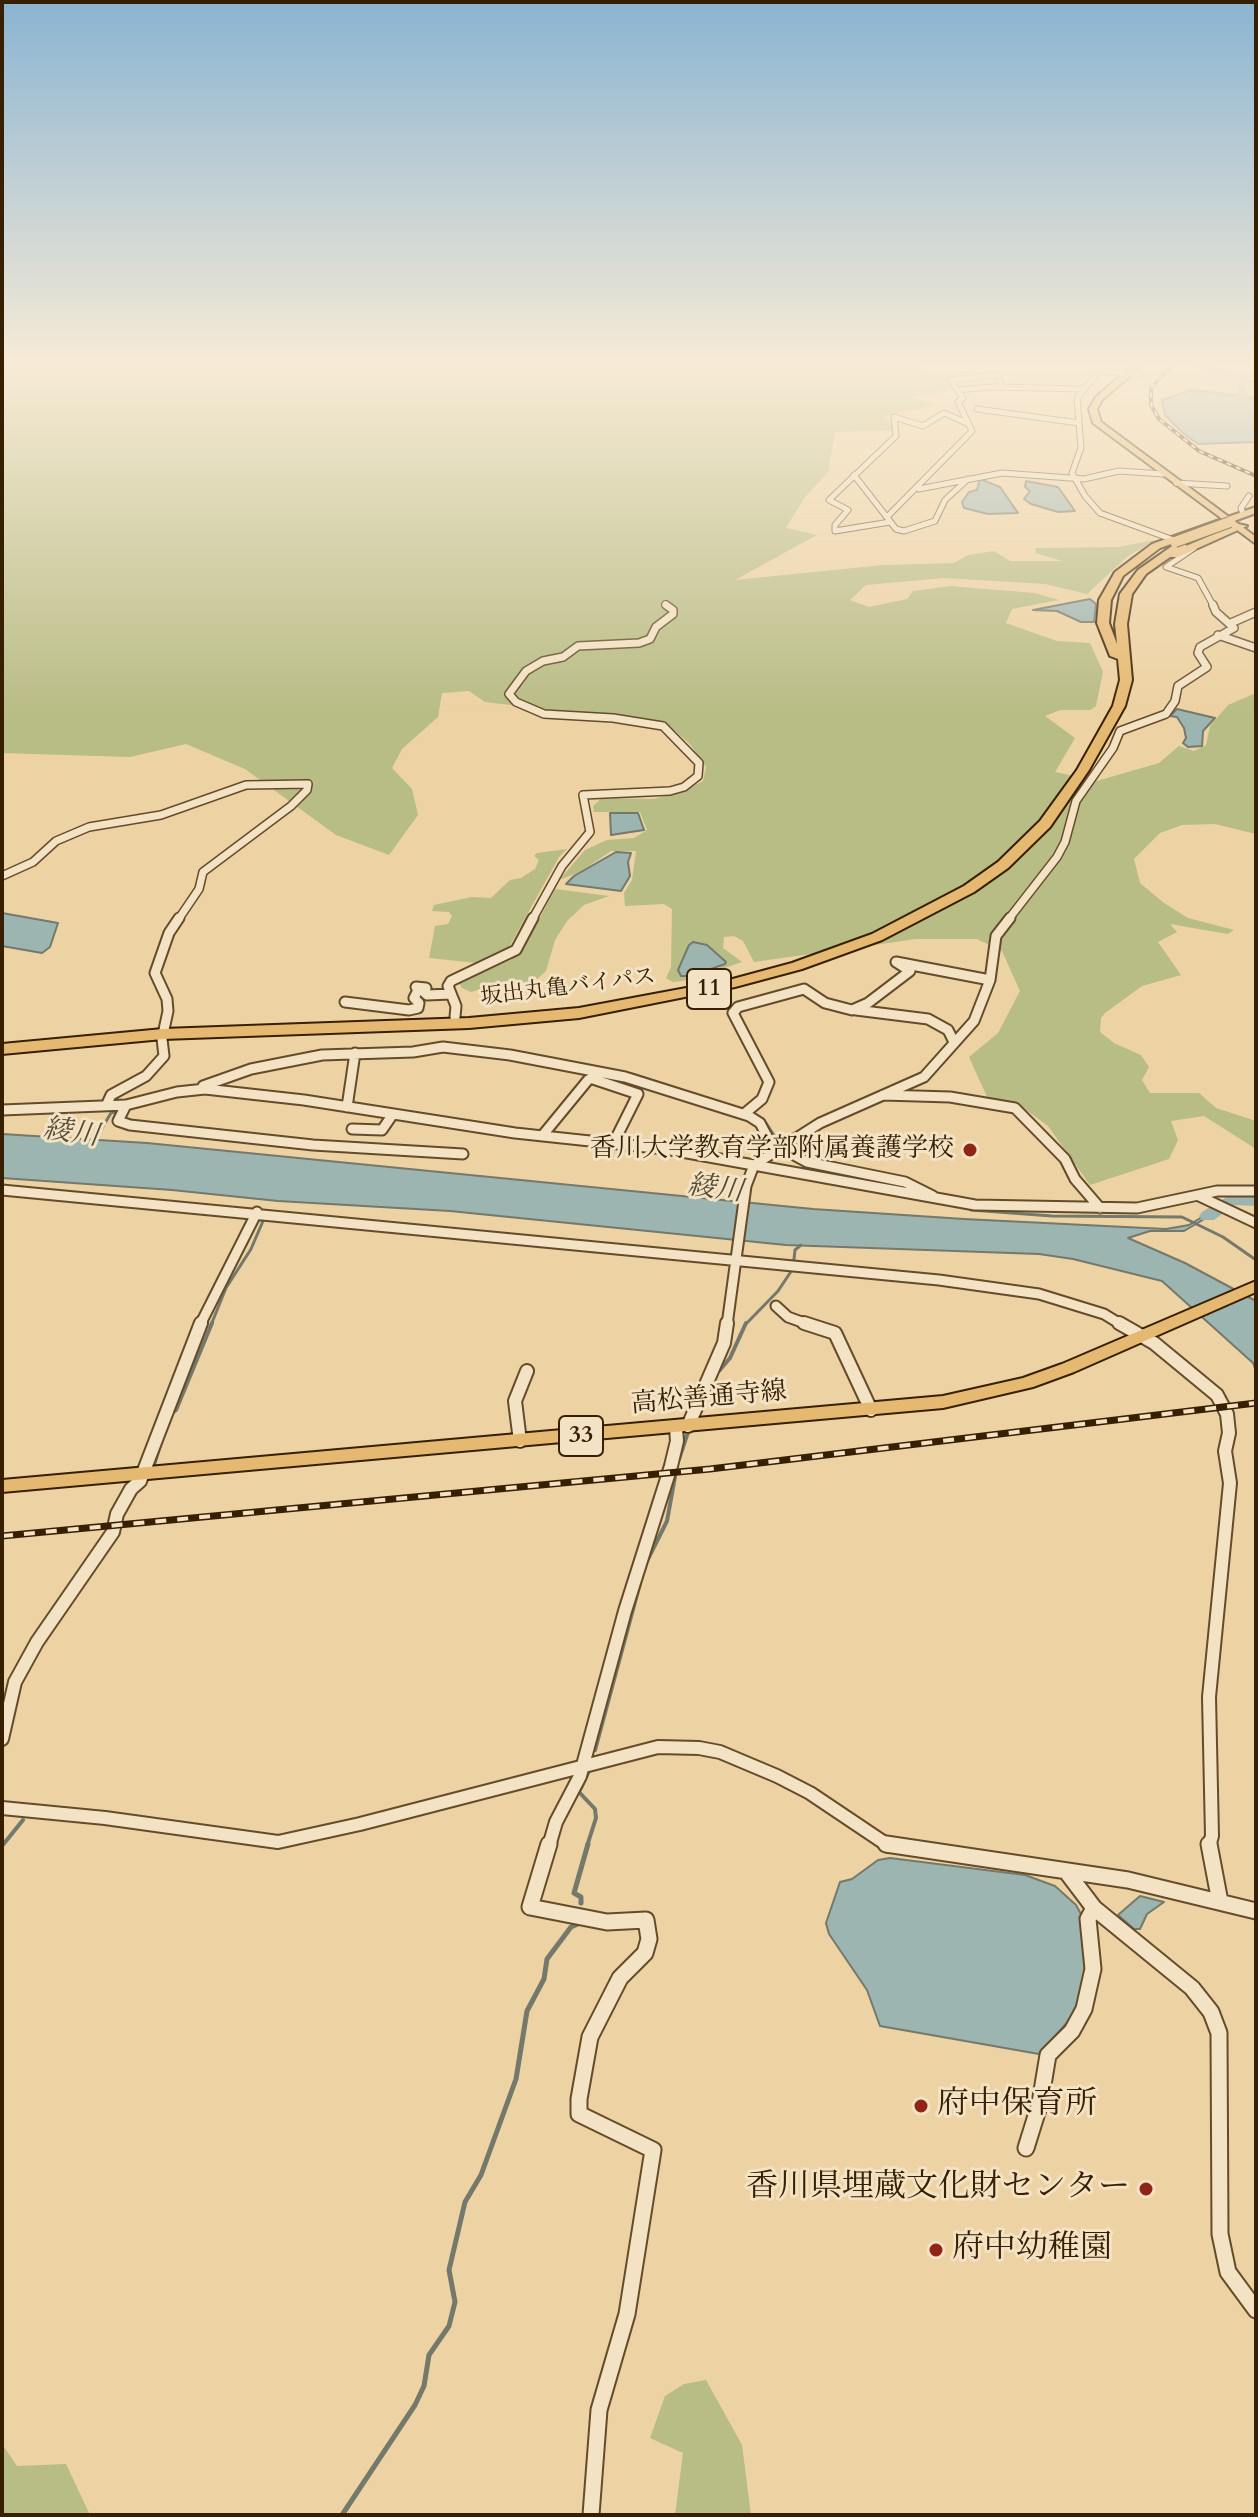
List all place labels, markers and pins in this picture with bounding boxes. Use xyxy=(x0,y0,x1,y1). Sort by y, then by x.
place label: 香川大学教育学部附属養護学校 xyxy=(590,1134,954,1166)
marker: 香川大学教育学部附属養護学校 xyxy=(961,1141,979,1159)
place label: 府中保育所 xyxy=(937,2087,1097,2125)
marker: 府中保育所 xyxy=(912,2097,930,2115)
place label: 香川県埋蔵文化財センター xyxy=(746,2170,1130,2208)
marker: 香川県埋蔵文化財センター xyxy=(1137,2180,1155,2198)
place label: 府中幼稚園 xyxy=(952,2231,1112,2269)
marker: 府中幼稚園 xyxy=(927,2241,945,2259)

